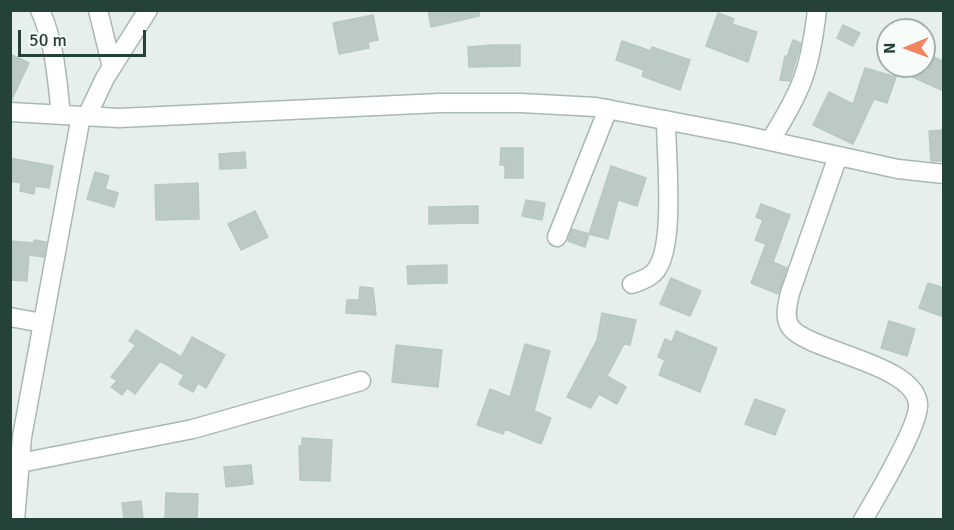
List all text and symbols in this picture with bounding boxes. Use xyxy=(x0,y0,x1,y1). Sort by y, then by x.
scale bar xyxy=(21,18,148,56)
north arrow xyxy=(876,18,936,78)
text: 50 m xyxy=(29,29,67,51)
text: N xyxy=(880,43,900,54)

